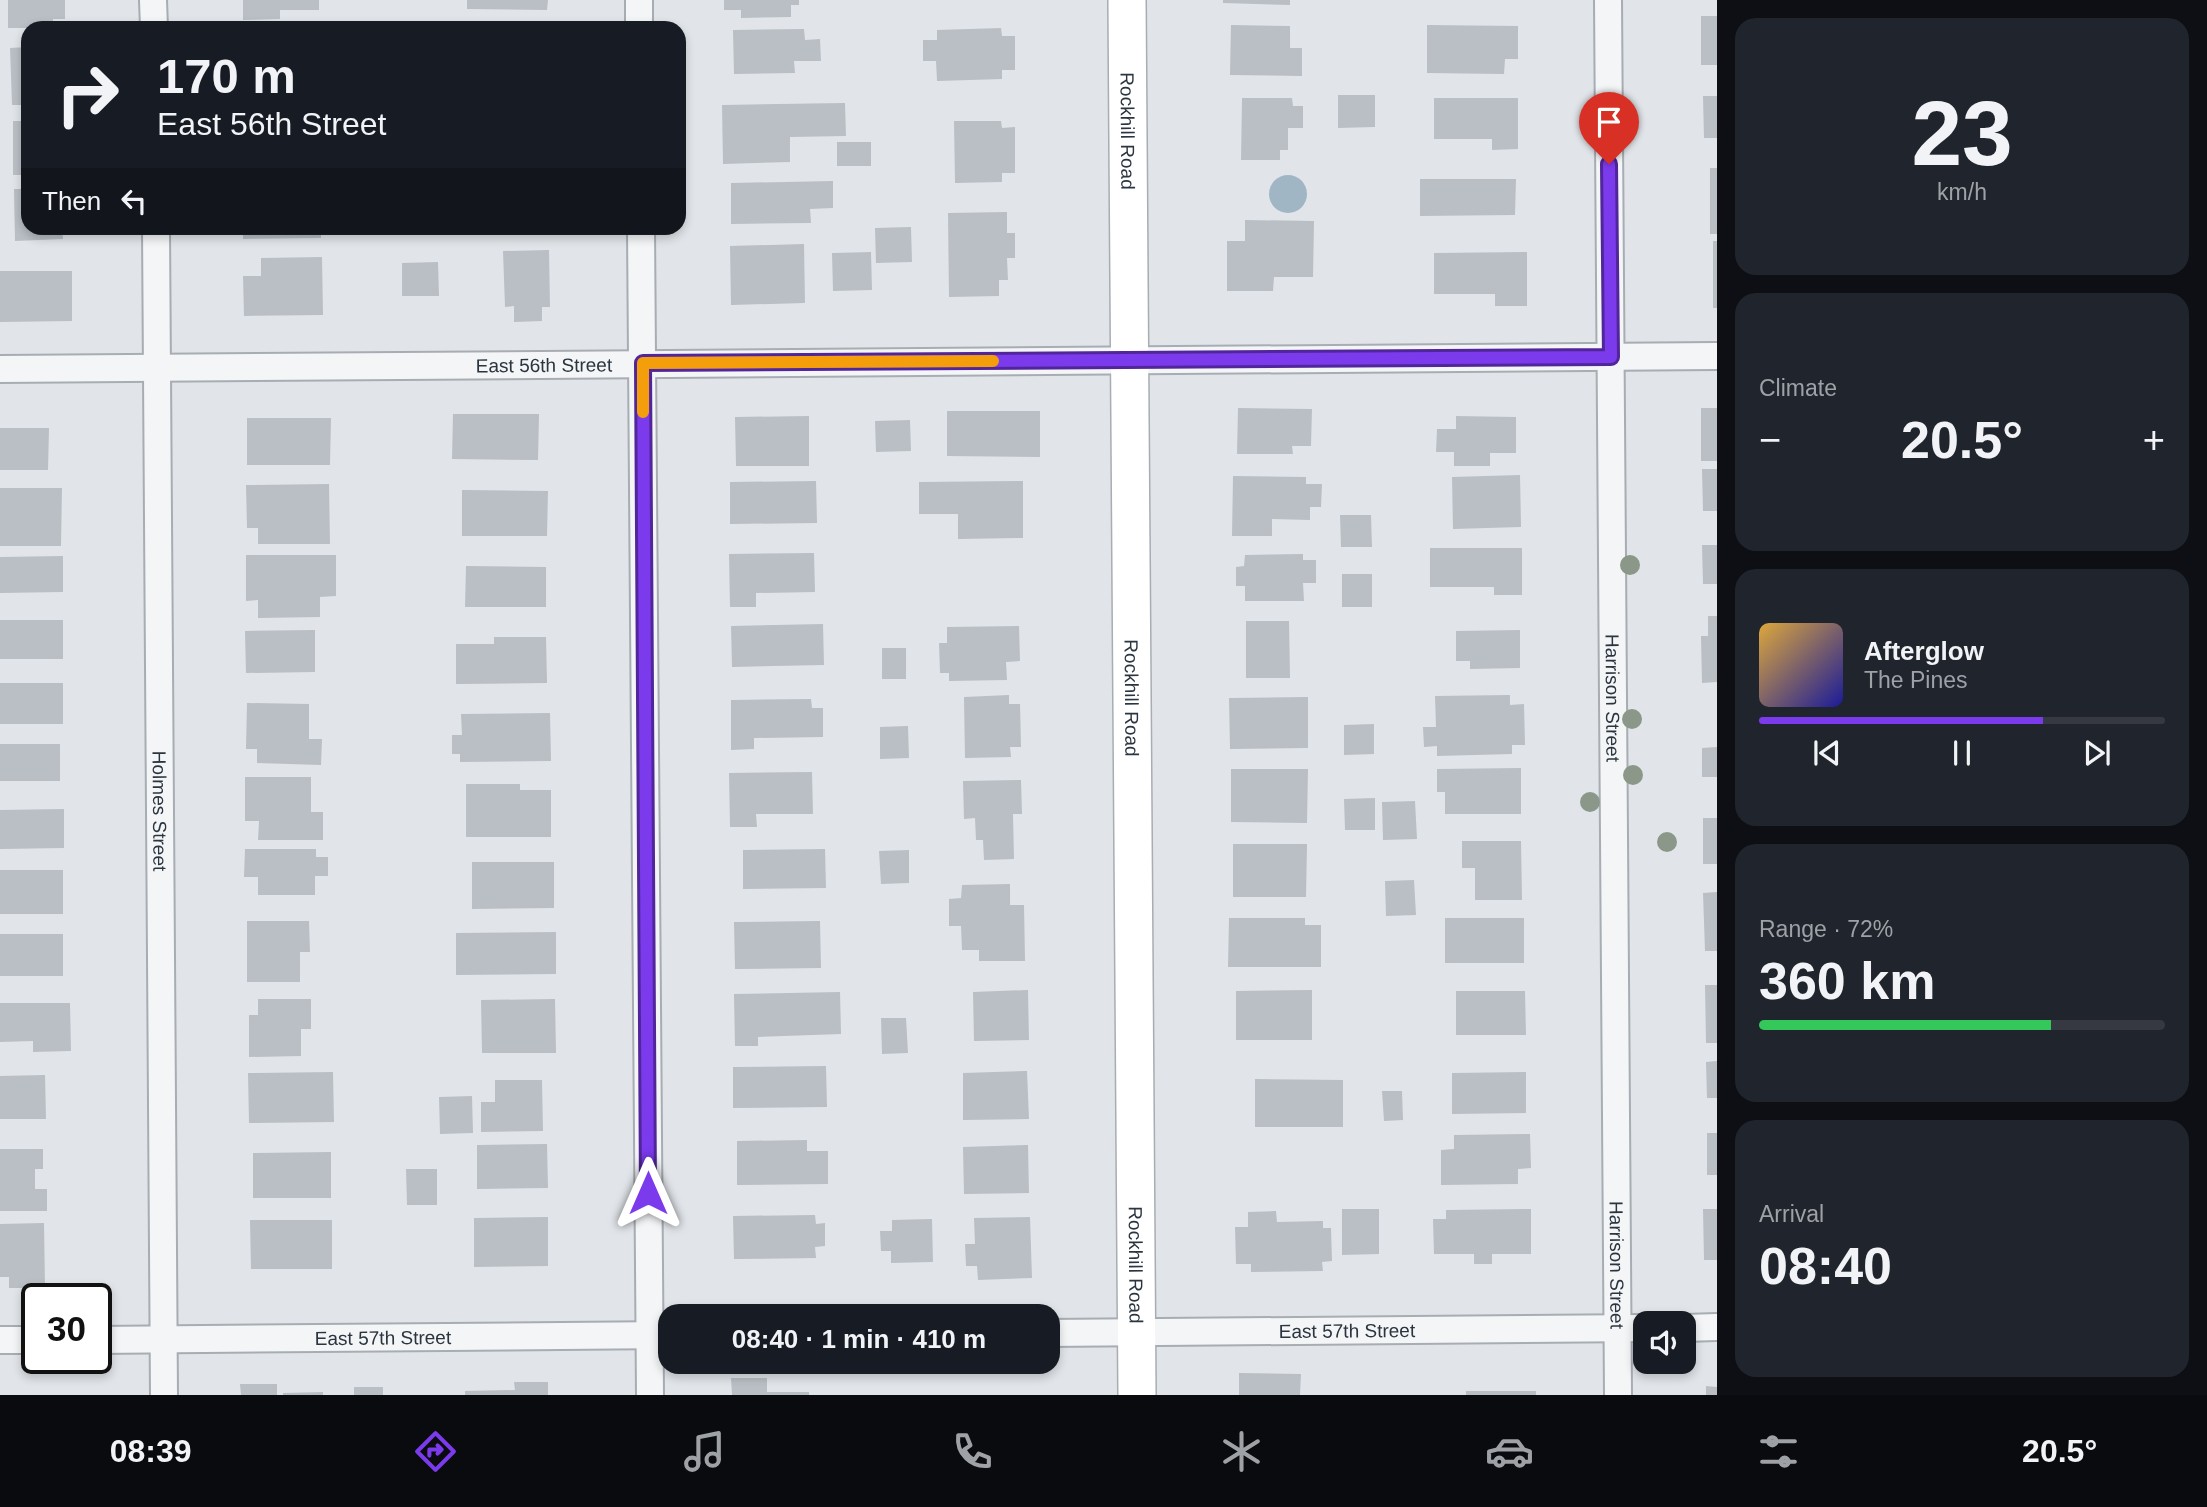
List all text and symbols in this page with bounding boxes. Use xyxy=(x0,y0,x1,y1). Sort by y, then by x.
icon: right xyxy=(42,49,133,140)
text: 170 m xyxy=(157,49,296,103)
street label: Rockhill Road xyxy=(1117,72,1139,190)
text: 23 xyxy=(1911,83,2013,184)
pin xyxy=(1579,92,1639,164)
icon: arrive xyxy=(1590,103,1628,141)
text: East 56th Street xyxy=(157,106,386,142)
text: km/h xyxy=(1937,179,1987,205)
icon: left xyxy=(115,182,153,220)
text: Then xyxy=(42,186,101,216)
street label: East 56th Street xyxy=(476,354,613,376)
text: Climate xyxy=(1759,375,1837,401)
text: 20.5° xyxy=(1901,411,2023,469)
text: − xyxy=(1759,419,1781,461)
text: + xyxy=(2143,419,2165,461)
street label: Harrison Street xyxy=(1602,634,1624,763)
text: Afterglow xyxy=(1864,636,1984,666)
street label: Rockhill Road xyxy=(1121,639,1143,757)
text: The Pines xyxy=(1864,667,1968,693)
icon: previous xyxy=(1808,734,1846,772)
icon: pause xyxy=(1943,734,1981,772)
icon: next xyxy=(2078,734,2116,772)
street label: Holmes Street xyxy=(149,751,171,872)
text: Range · 72% xyxy=(1759,916,1893,942)
text: 360 km xyxy=(1759,952,1935,1010)
position arrow xyxy=(611,1156,685,1230)
street label: Harrison Street xyxy=(1606,1201,1628,1330)
text: Arrival xyxy=(1759,1201,1824,1227)
street label: Rockhill Road xyxy=(1125,1206,1147,1324)
text: 08:40 xyxy=(1759,1237,1892,1295)
speed limit sign: 30 xyxy=(21,1283,112,1374)
map controls xyxy=(1633,1311,1696,1374)
button: sound xyxy=(1633,1311,1696,1374)
street label: East 57th Street xyxy=(1279,1319,1416,1342)
text: 08:40 · 1 min · 410 m xyxy=(732,1324,986,1354)
street label: East 57th Street xyxy=(315,1326,452,1349)
icon: directions xyxy=(411,1427,460,1476)
icon: music xyxy=(680,1427,729,1476)
icon: phone xyxy=(948,1427,997,1476)
icon: climate xyxy=(1217,1427,1266,1476)
icon: car xyxy=(1485,1427,1534,1476)
icon: filters xyxy=(1754,1427,1803,1476)
text: 08:39 xyxy=(110,1433,192,1469)
text: 20.5° xyxy=(2022,1433,2097,1469)

